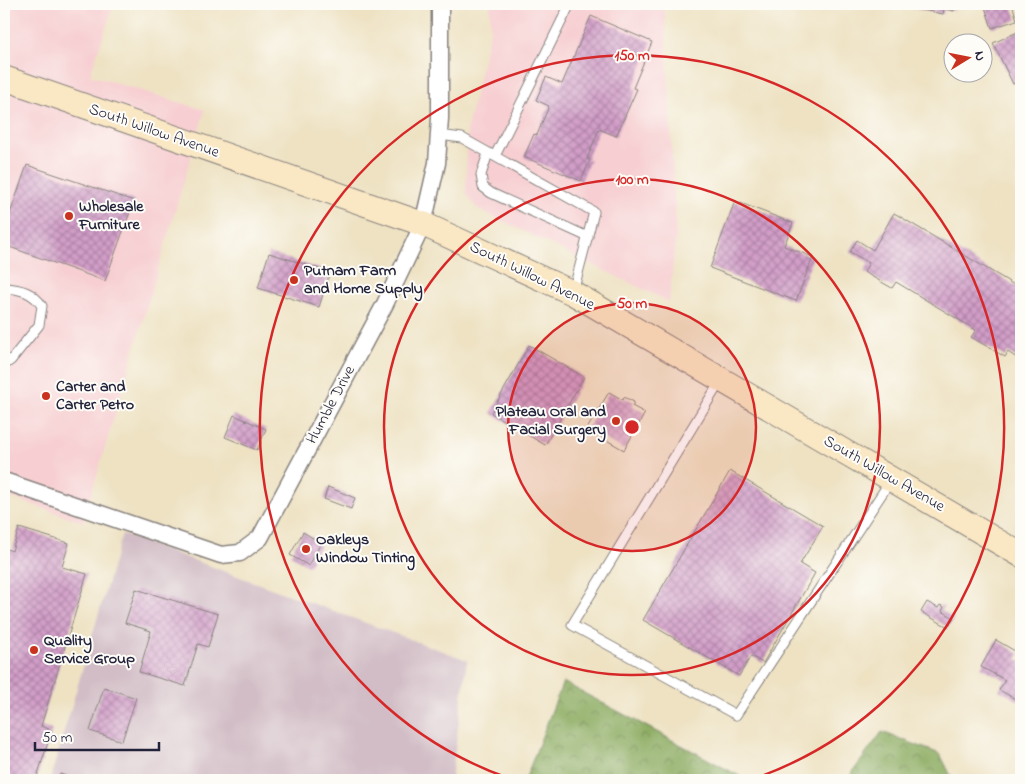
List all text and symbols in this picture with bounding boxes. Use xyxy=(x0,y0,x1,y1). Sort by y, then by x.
north arrow xyxy=(942,32,992,82)
text: 150 m xyxy=(614,45,650,67)
text: N xyxy=(968,50,990,62)
street label: South Willow Avenue xyxy=(85,97,223,165)
text: 100 m xyxy=(615,169,649,191)
place label: Wholesale Furniture xyxy=(78,195,144,237)
marker: Wholesale Furniture xyxy=(63,210,75,222)
street label: South Willow Avenue xyxy=(465,235,599,317)
place label: Putnam Farm and Home Supply xyxy=(304,259,423,302)
marker: Putnam Farm and Home Supply xyxy=(288,274,300,286)
text: 50 m xyxy=(617,293,648,315)
street label: Humble Drive xyxy=(300,361,362,449)
place label: Carter and Carter Petro xyxy=(56,375,134,417)
marker: Carter and Carter Petro xyxy=(40,390,52,402)
place label: Plateau Oral and Facial Surgery xyxy=(496,400,606,443)
marker: Plateau Oral and Facial Surgery xyxy=(610,415,622,427)
centre of rings xyxy=(623,418,641,436)
street label: South Willow Avenue xyxy=(819,429,950,519)
place label: Oakleys Window Tinting xyxy=(316,528,415,571)
marker: Oakleys Window Tinting xyxy=(300,543,312,555)
place label: Quality Service Group xyxy=(44,629,135,671)
marker: Quality Service Group xyxy=(28,644,40,656)
scale bar xyxy=(35,719,159,751)
text: 50 m xyxy=(42,727,73,749)

